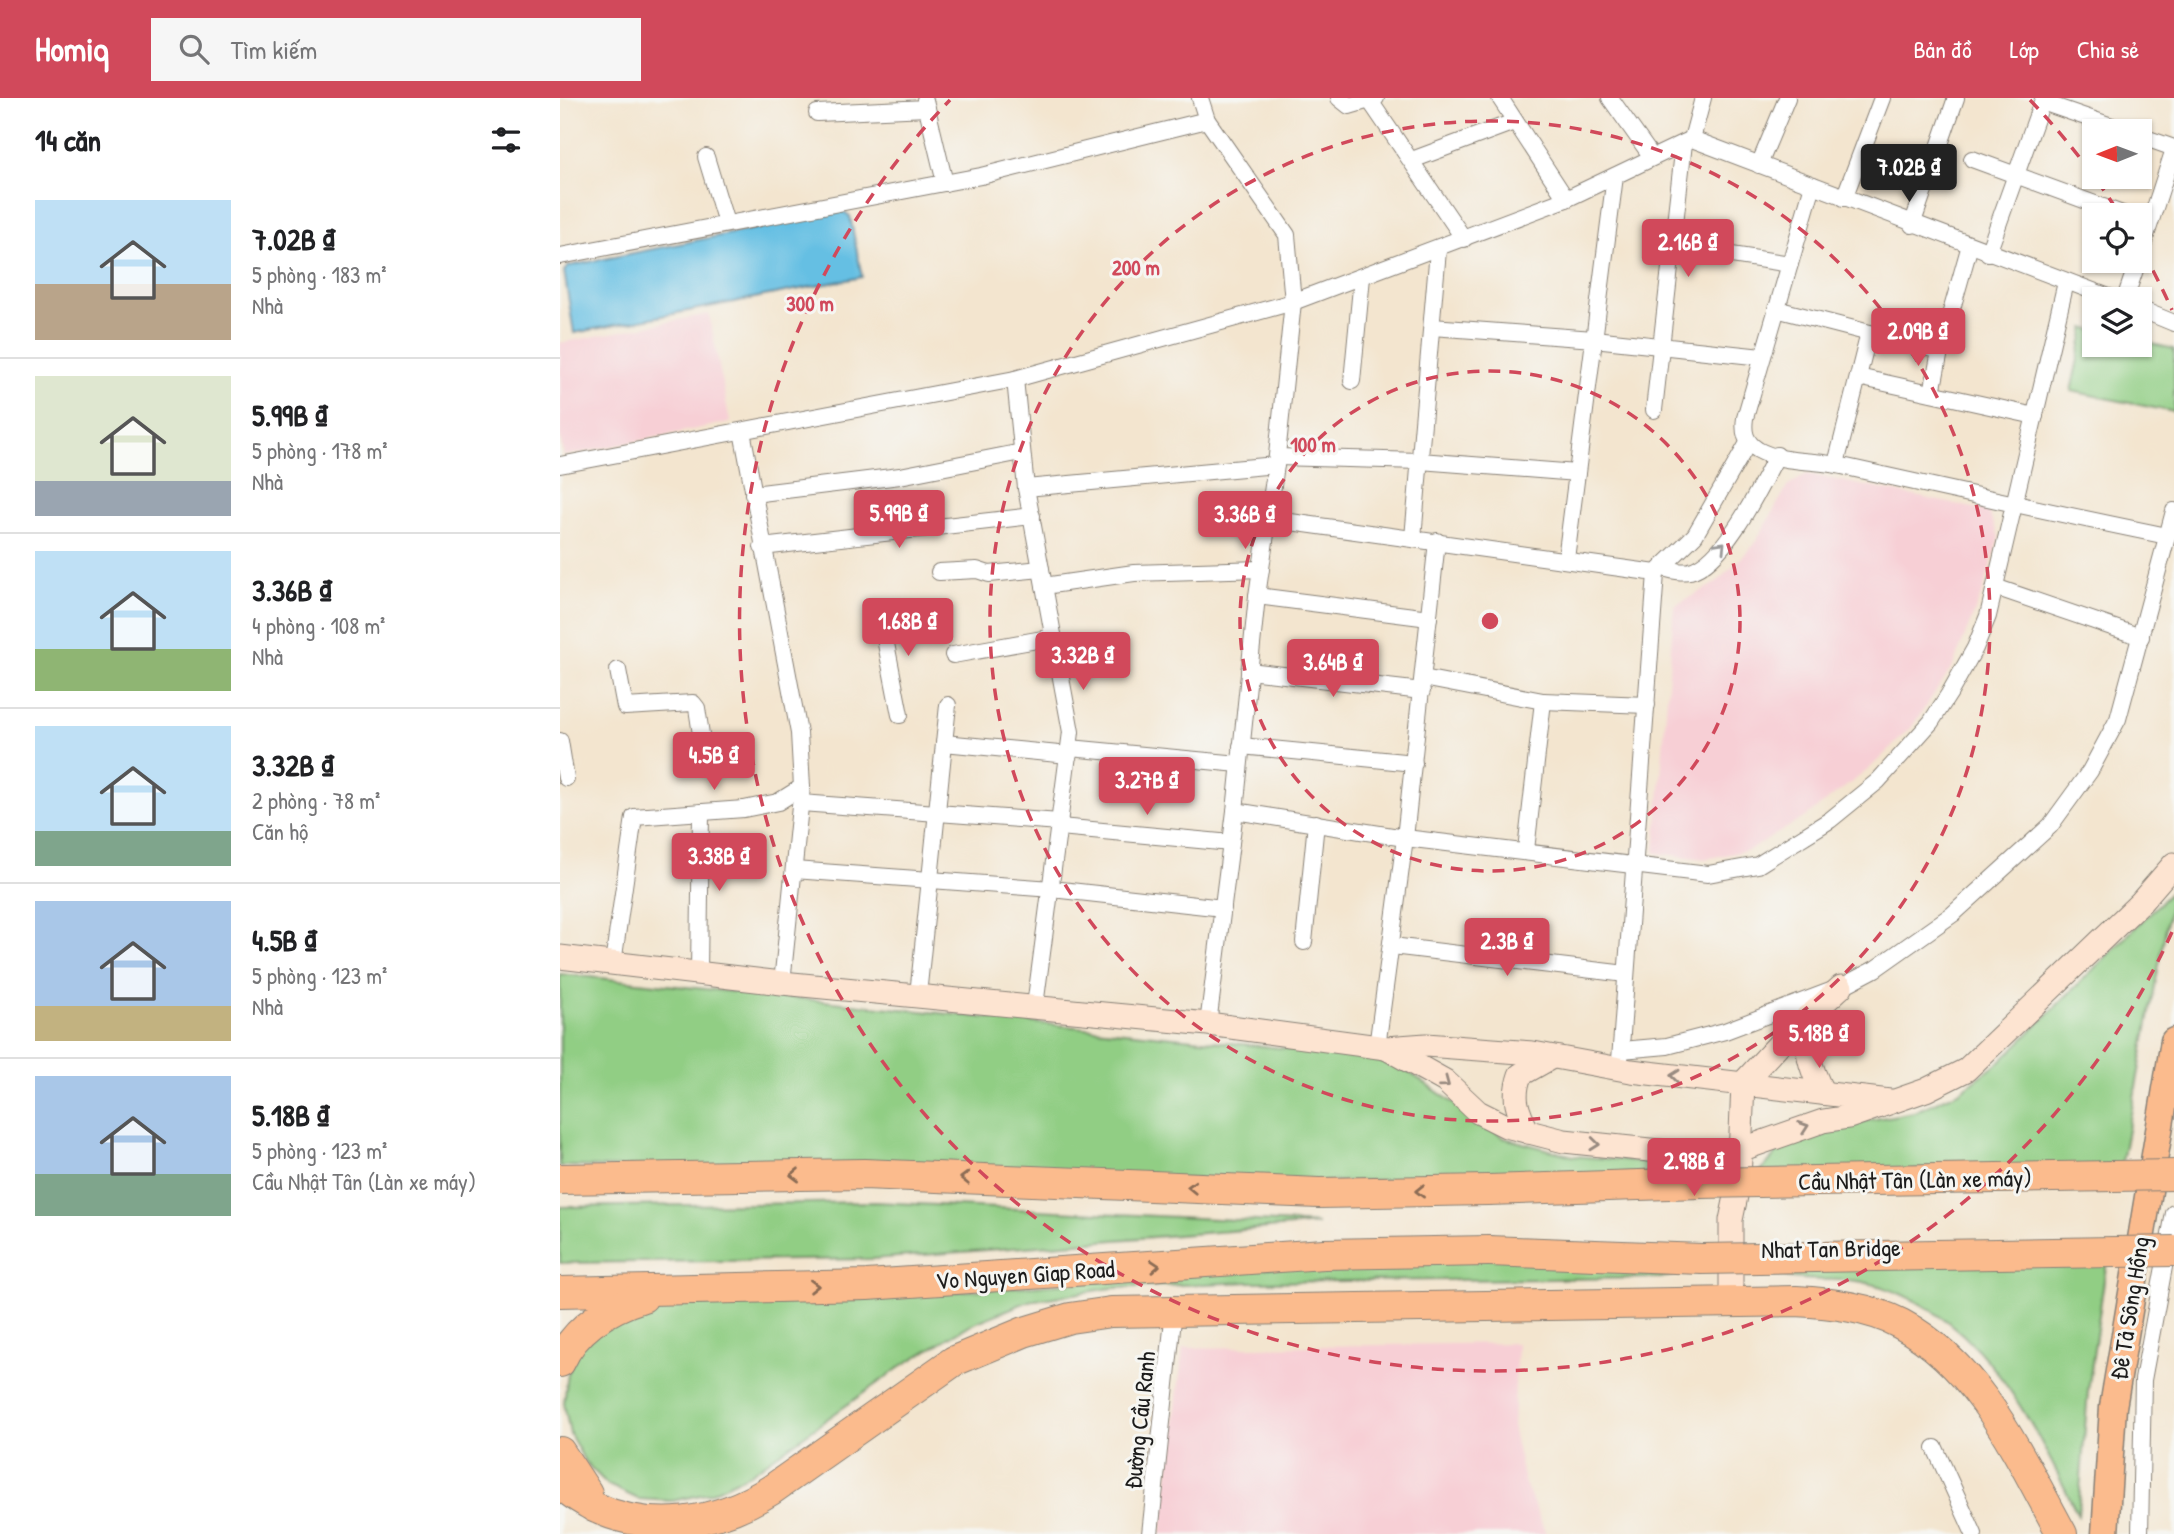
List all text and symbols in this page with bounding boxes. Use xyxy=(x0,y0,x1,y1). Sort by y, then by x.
search box xyxy=(151,18,641,81)
text: Homiq xyxy=(35,27,109,71)
icon: search xyxy=(175,30,213,68)
text: Tìm kiếm xyxy=(231,32,317,67)
text: Bản đồ xyxy=(1913,33,1972,65)
text: Lớp xyxy=(2010,33,2039,65)
text: Chia sẻ xyxy=(2077,33,2139,65)
north arrow xyxy=(2082,119,2152,189)
map controls xyxy=(2082,119,2152,357)
text: 14 căn xyxy=(35,120,101,160)
icon: filters xyxy=(487,121,525,159)
pin: 7.02B ₫ xyxy=(1844,144,1974,204)
text: 7.02B ₫ xyxy=(1877,151,1941,182)
button: locate xyxy=(2082,203,2152,273)
text: 7.02B ₫ xyxy=(252,219,336,259)
pin: 2.16B ₫ xyxy=(1623,220,1753,279)
text: 2.16B ₫ xyxy=(1658,226,1718,257)
icon: home xyxy=(91,228,175,312)
text: 200 m xyxy=(1112,253,1160,282)
text: 5 phòng · 183 m² xyxy=(252,259,386,290)
button: layers xyxy=(2082,287,2152,357)
text: 300 m xyxy=(786,289,834,318)
text: Nhà xyxy=(252,290,283,321)
pin: 2.09B ₫ xyxy=(1853,308,1983,368)
text: 2.09B ₫ xyxy=(1887,315,1949,346)
text: 5.99B ₫ xyxy=(252,395,328,435)
icon: home xyxy=(91,404,175,488)
text: 100 m xyxy=(1290,430,1336,459)
text: 5 phòng · 178 m² xyxy=(252,435,388,466)
text: Nhà xyxy=(252,466,283,497)
pin: 5.99B ₫ xyxy=(834,490,964,550)
pin: 3.36B ₫ xyxy=(1180,491,1310,551)
text: 5.99B ₫ xyxy=(870,497,928,528)
text: 3.36B ₫ xyxy=(1214,498,1276,529)
one-way arrow xyxy=(1713,541,1726,554)
text: 3.36B ₫ xyxy=(252,570,333,610)
icon: home xyxy=(91,579,175,663)
pin: 1.68B ₫ xyxy=(843,598,973,658)
text: 1.68B ₫ xyxy=(878,605,938,636)
centre of rings xyxy=(1478,609,1502,633)
text: 4 phòng · 108 m² xyxy=(252,610,385,641)
pin: 3.32B ₫ xyxy=(1018,632,1148,692)
text: 3.32B ₫ xyxy=(1051,639,1115,670)
pin: 3.64B ₫ xyxy=(1268,640,1398,699)
text: Nhà xyxy=(252,641,283,672)
text: 3.64B ₫ xyxy=(1303,646,1363,677)
pin: 4.5B ₫ xyxy=(657,732,771,792)
text: 4.5B ₫ xyxy=(689,739,739,770)
text: 3.32B ₫ xyxy=(252,745,335,785)
icon: home xyxy=(91,754,175,838)
pin: 3.27B ₫ xyxy=(1082,758,1212,817)
text: 3.27B ₫ xyxy=(1115,764,1179,795)
text: 2 phòng · 78 m² xyxy=(252,785,380,816)
text: Căn hộ xyxy=(252,816,308,847)
pin: 3.38B ₫ xyxy=(654,834,784,893)
text: 3.38B ₫ xyxy=(688,840,750,871)
pin: 2.3B ₫ xyxy=(1450,918,1564,978)
text: 4.5B ₫ xyxy=(252,920,318,960)
text: 2.3B ₫ xyxy=(1480,925,1534,956)
icon: home xyxy=(91,929,175,1013)
text: 5 phòng · 123 m² xyxy=(252,960,387,991)
text: Nhà xyxy=(252,991,283,1022)
pin: 5.18B ₫ xyxy=(1754,1010,1884,1070)
text: 5.18B ₫ xyxy=(1789,1017,1849,1048)
one-way arrow xyxy=(1669,1069,1680,1084)
one-way arrow xyxy=(1437,1075,1449,1087)
text: 5.18B ₫ xyxy=(252,1095,330,1135)
icon: home xyxy=(91,1104,175,1188)
one-way arrow xyxy=(1798,1121,1810,1135)
text: 5 phòng · 123 m² xyxy=(252,1135,387,1166)
one-way arrow xyxy=(1589,1136,1600,1151)
pin: 2.98B ₫ xyxy=(1629,1138,1759,1198)
text: 2.98B ₫ xyxy=(1663,1145,1725,1176)
street label: Cầu Nhật Tân (Làn xe máy) xyxy=(1798,1161,2032,1197)
text: Cầu Nhật Tân (Làn xe máy) xyxy=(252,1166,476,1197)
one-way arrow xyxy=(790,1167,800,1183)
one-way arrow xyxy=(959,1171,970,1186)
one-way arrow xyxy=(1187,1180,1198,1195)
one-way arrow xyxy=(1414,1183,1424,1199)
street label: Nhat Tan Bridge xyxy=(1761,1231,1901,1265)
street label: Đê Tả Sông Hồng xyxy=(2102,1234,2156,1382)
street label: Vo Nguyen Giap Road xyxy=(934,1252,1116,1296)
one-way arrow xyxy=(1150,1258,1161,1273)
one-way arrow xyxy=(810,1278,820,1294)
street label: Đường Cầu Ranh xyxy=(1116,1349,1162,1491)

